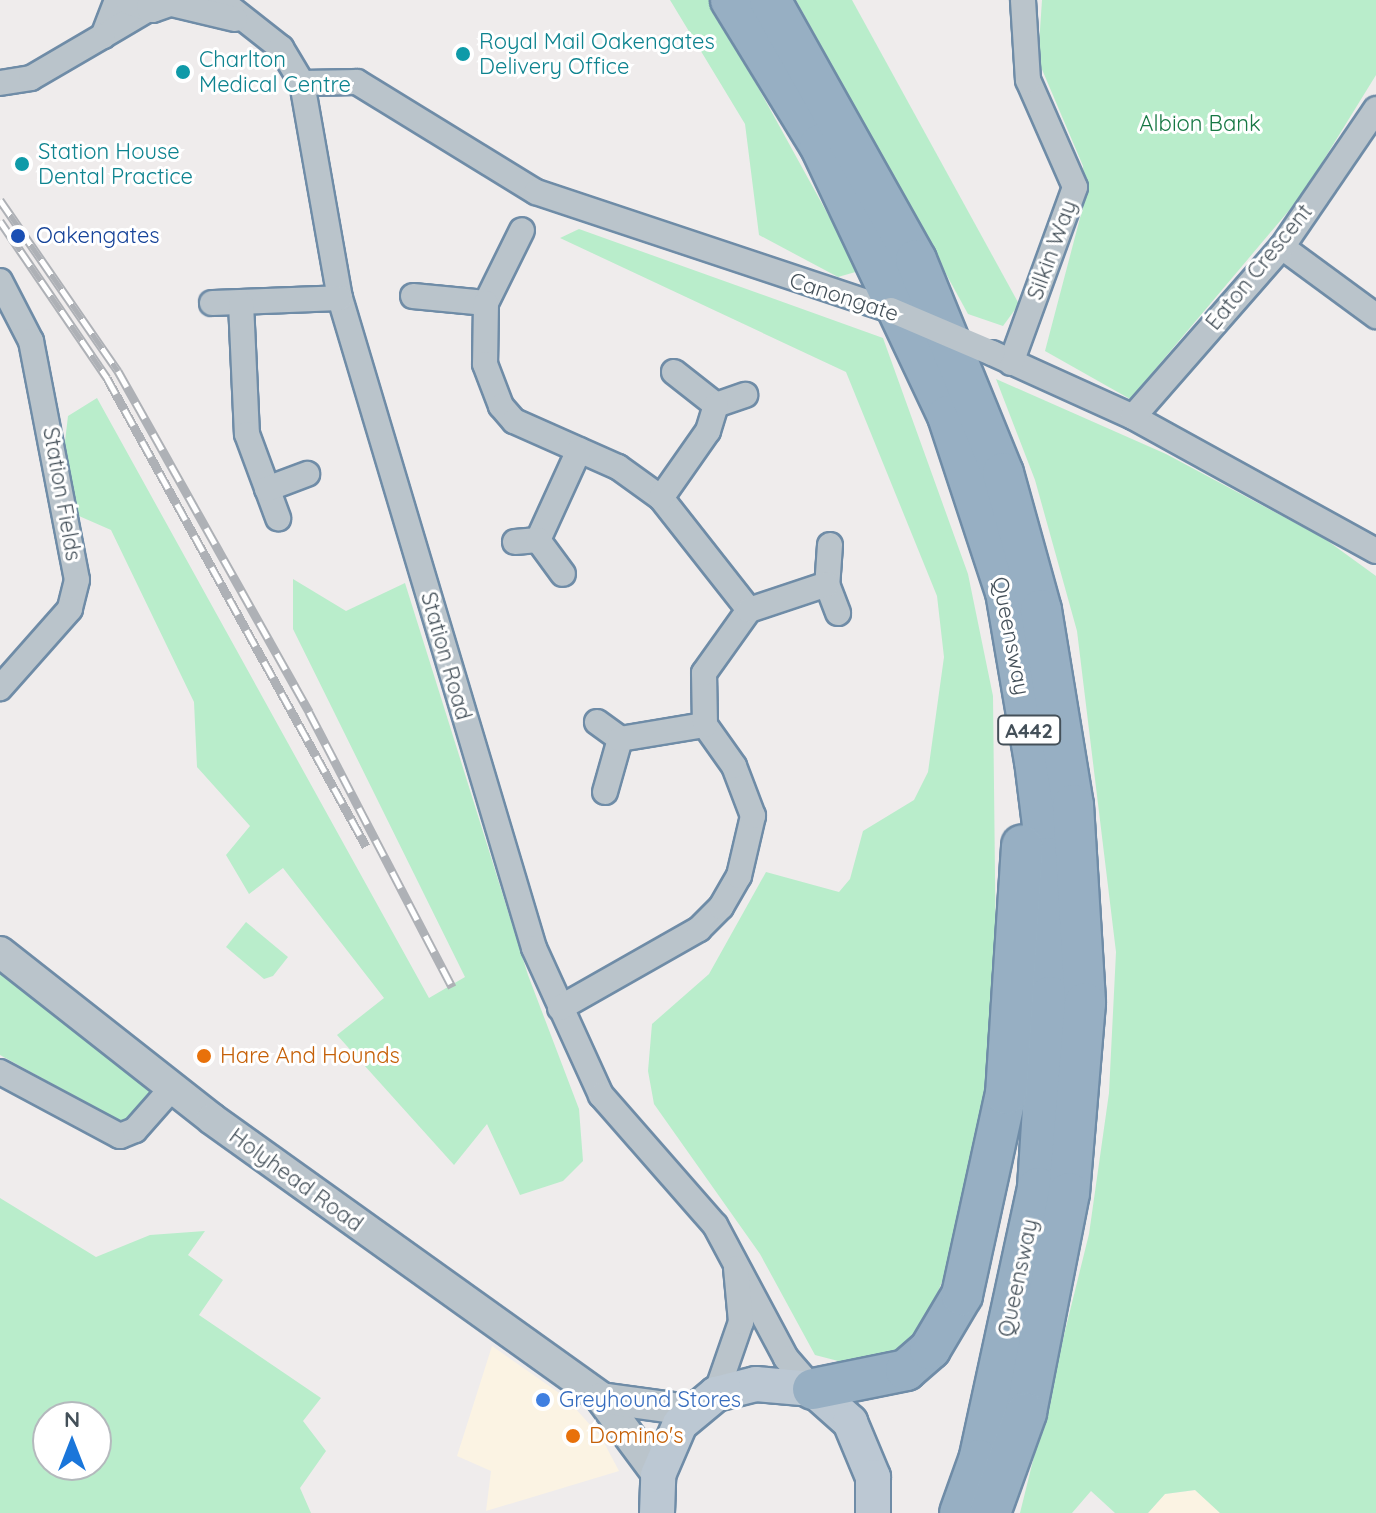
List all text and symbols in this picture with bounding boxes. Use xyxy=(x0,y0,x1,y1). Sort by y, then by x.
place label: Royal Mail Oakengates Delivery Office xyxy=(479,28,715,80)
marker: Royal Mail Oakengates Delivery Office xyxy=(454,45,472,63)
place label: Charlton Medical Centre xyxy=(199,46,351,98)
marker: Charlton Medical Centre xyxy=(174,63,192,81)
park label: Albion Bank xyxy=(1139,111,1261,137)
place label: Station House Dental Practice xyxy=(38,138,193,190)
marker: Station House Dental Practice xyxy=(13,155,31,173)
street label: Silkin Way xyxy=(1022,197,1082,303)
street label: Eaton Crescent xyxy=(1200,199,1318,335)
place label: Oakengates xyxy=(36,223,160,249)
marker: Oakengates xyxy=(7,225,29,247)
street label: Canongate xyxy=(786,267,902,327)
street label: Station Fields xyxy=(37,425,87,563)
street label: Queensway xyxy=(987,575,1035,697)
street label: Station Road xyxy=(415,589,477,723)
road number: A442 xyxy=(997,714,1061,746)
place label: Hare And Hounds xyxy=(220,1043,400,1069)
marker: Hare And Hounds xyxy=(195,1047,213,1065)
street label: Holyhead Road xyxy=(224,1123,368,1237)
street label: Queensway xyxy=(993,1217,1043,1339)
place label: Greyhound Stores xyxy=(559,1387,741,1413)
marker: Greyhound Stores xyxy=(534,1391,552,1409)
north arrow xyxy=(32,1401,112,1481)
text: N xyxy=(64,1405,80,1433)
place label: Domino's xyxy=(589,1423,684,1449)
marker: Domino's xyxy=(564,1427,582,1445)

